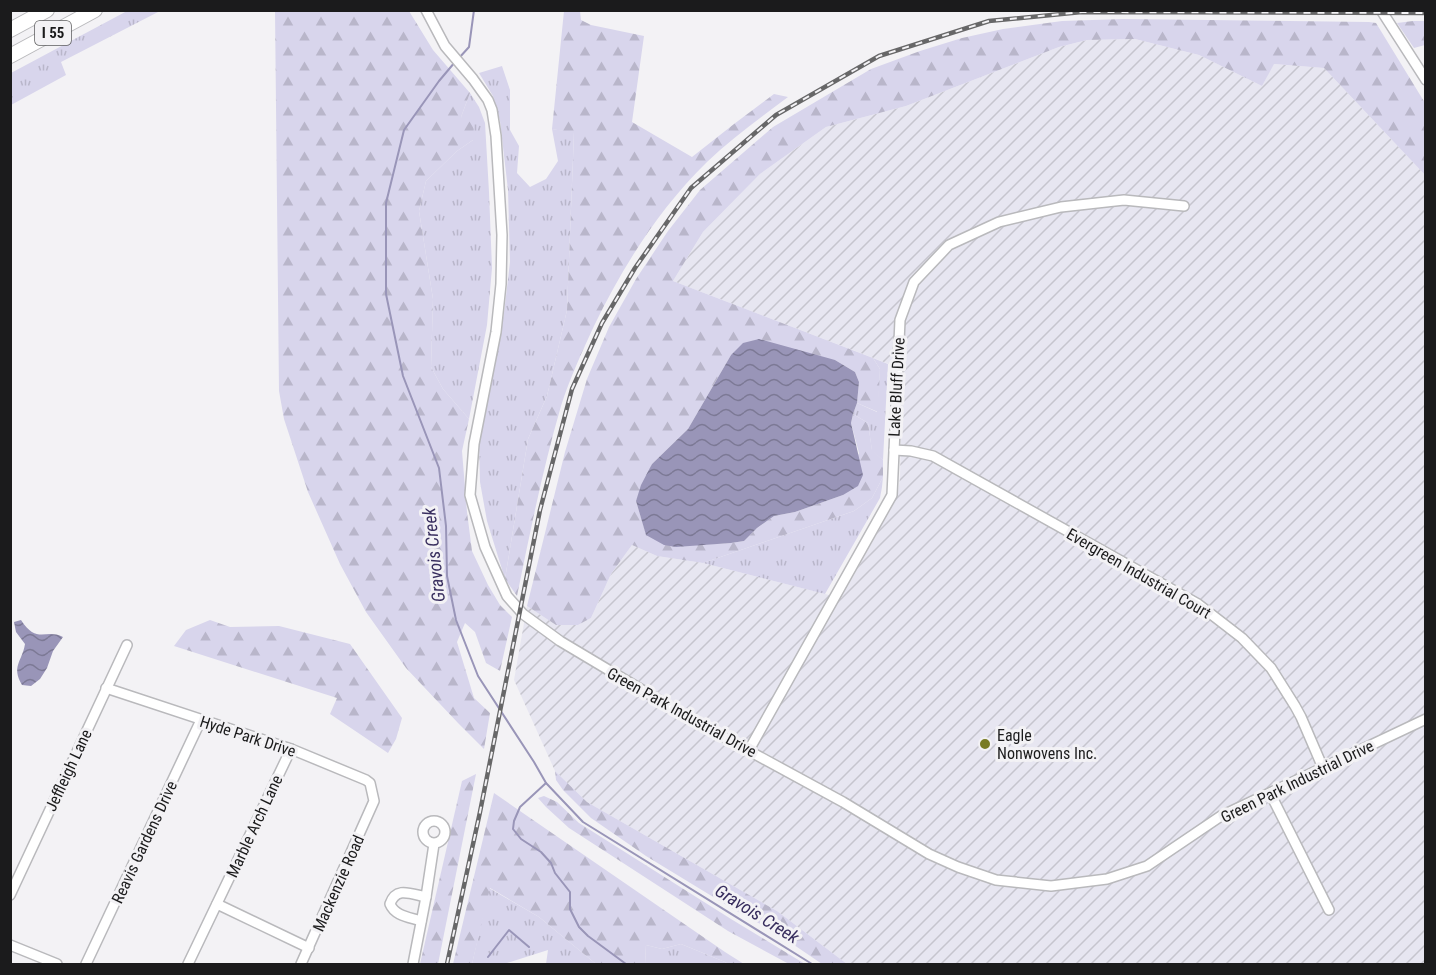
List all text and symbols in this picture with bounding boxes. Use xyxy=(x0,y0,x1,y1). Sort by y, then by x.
road number: I 55 xyxy=(35,21,71,45)
street label: Lake Bluff Drive xyxy=(884,337,909,437)
water label: Gravois Creek xyxy=(418,506,449,603)
street label: Evergreen Industrial Court xyxy=(1063,524,1215,623)
street label: Green Park Industrial Drive xyxy=(604,663,760,761)
street label: Hyde Park Drive xyxy=(197,712,298,761)
street label: Jeffleigh Lane xyxy=(41,726,96,814)
place label: Eagle Nonwovens Inc. xyxy=(997,726,1097,763)
street label: Green Park Industrial Drive xyxy=(1218,736,1377,827)
marker: Eagle Nonwovens Inc. xyxy=(978,737,992,751)
street label: Marble Arch Lane xyxy=(222,772,286,880)
street label: Reavis Gardens Drive xyxy=(108,778,181,906)
street label: Mackenzie Road xyxy=(309,832,368,934)
water label: Gravois Creek xyxy=(711,880,804,948)

